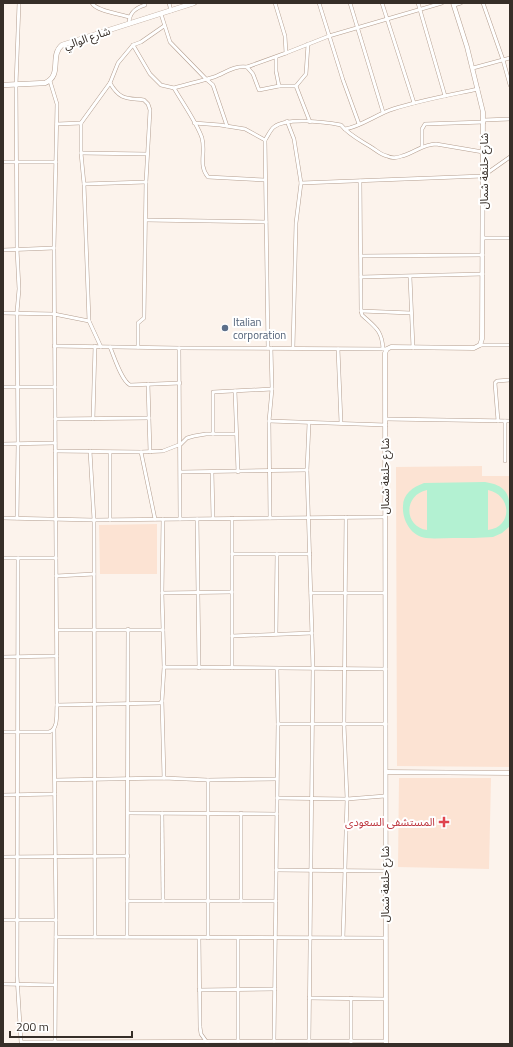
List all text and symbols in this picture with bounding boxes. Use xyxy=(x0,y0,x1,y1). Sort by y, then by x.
street label: شارع الوالي xyxy=(62,22,113,55)
street label: شارع حلنقة شمال xyxy=(476,132,492,209)
place label: Italian corporation xyxy=(233,314,286,343)
marker: Italian corporation xyxy=(220,323,230,333)
street label: شارع حلنقة شمال xyxy=(377,437,393,514)
place label: المستشفى السعودى xyxy=(345,814,435,830)
marker: المستشفى السعودى xyxy=(438,816,450,828)
street label: شارع حلنقة شمال xyxy=(377,845,393,922)
scale bar xyxy=(10,1013,132,1039)
text: 200 m xyxy=(16,1017,49,1036)

